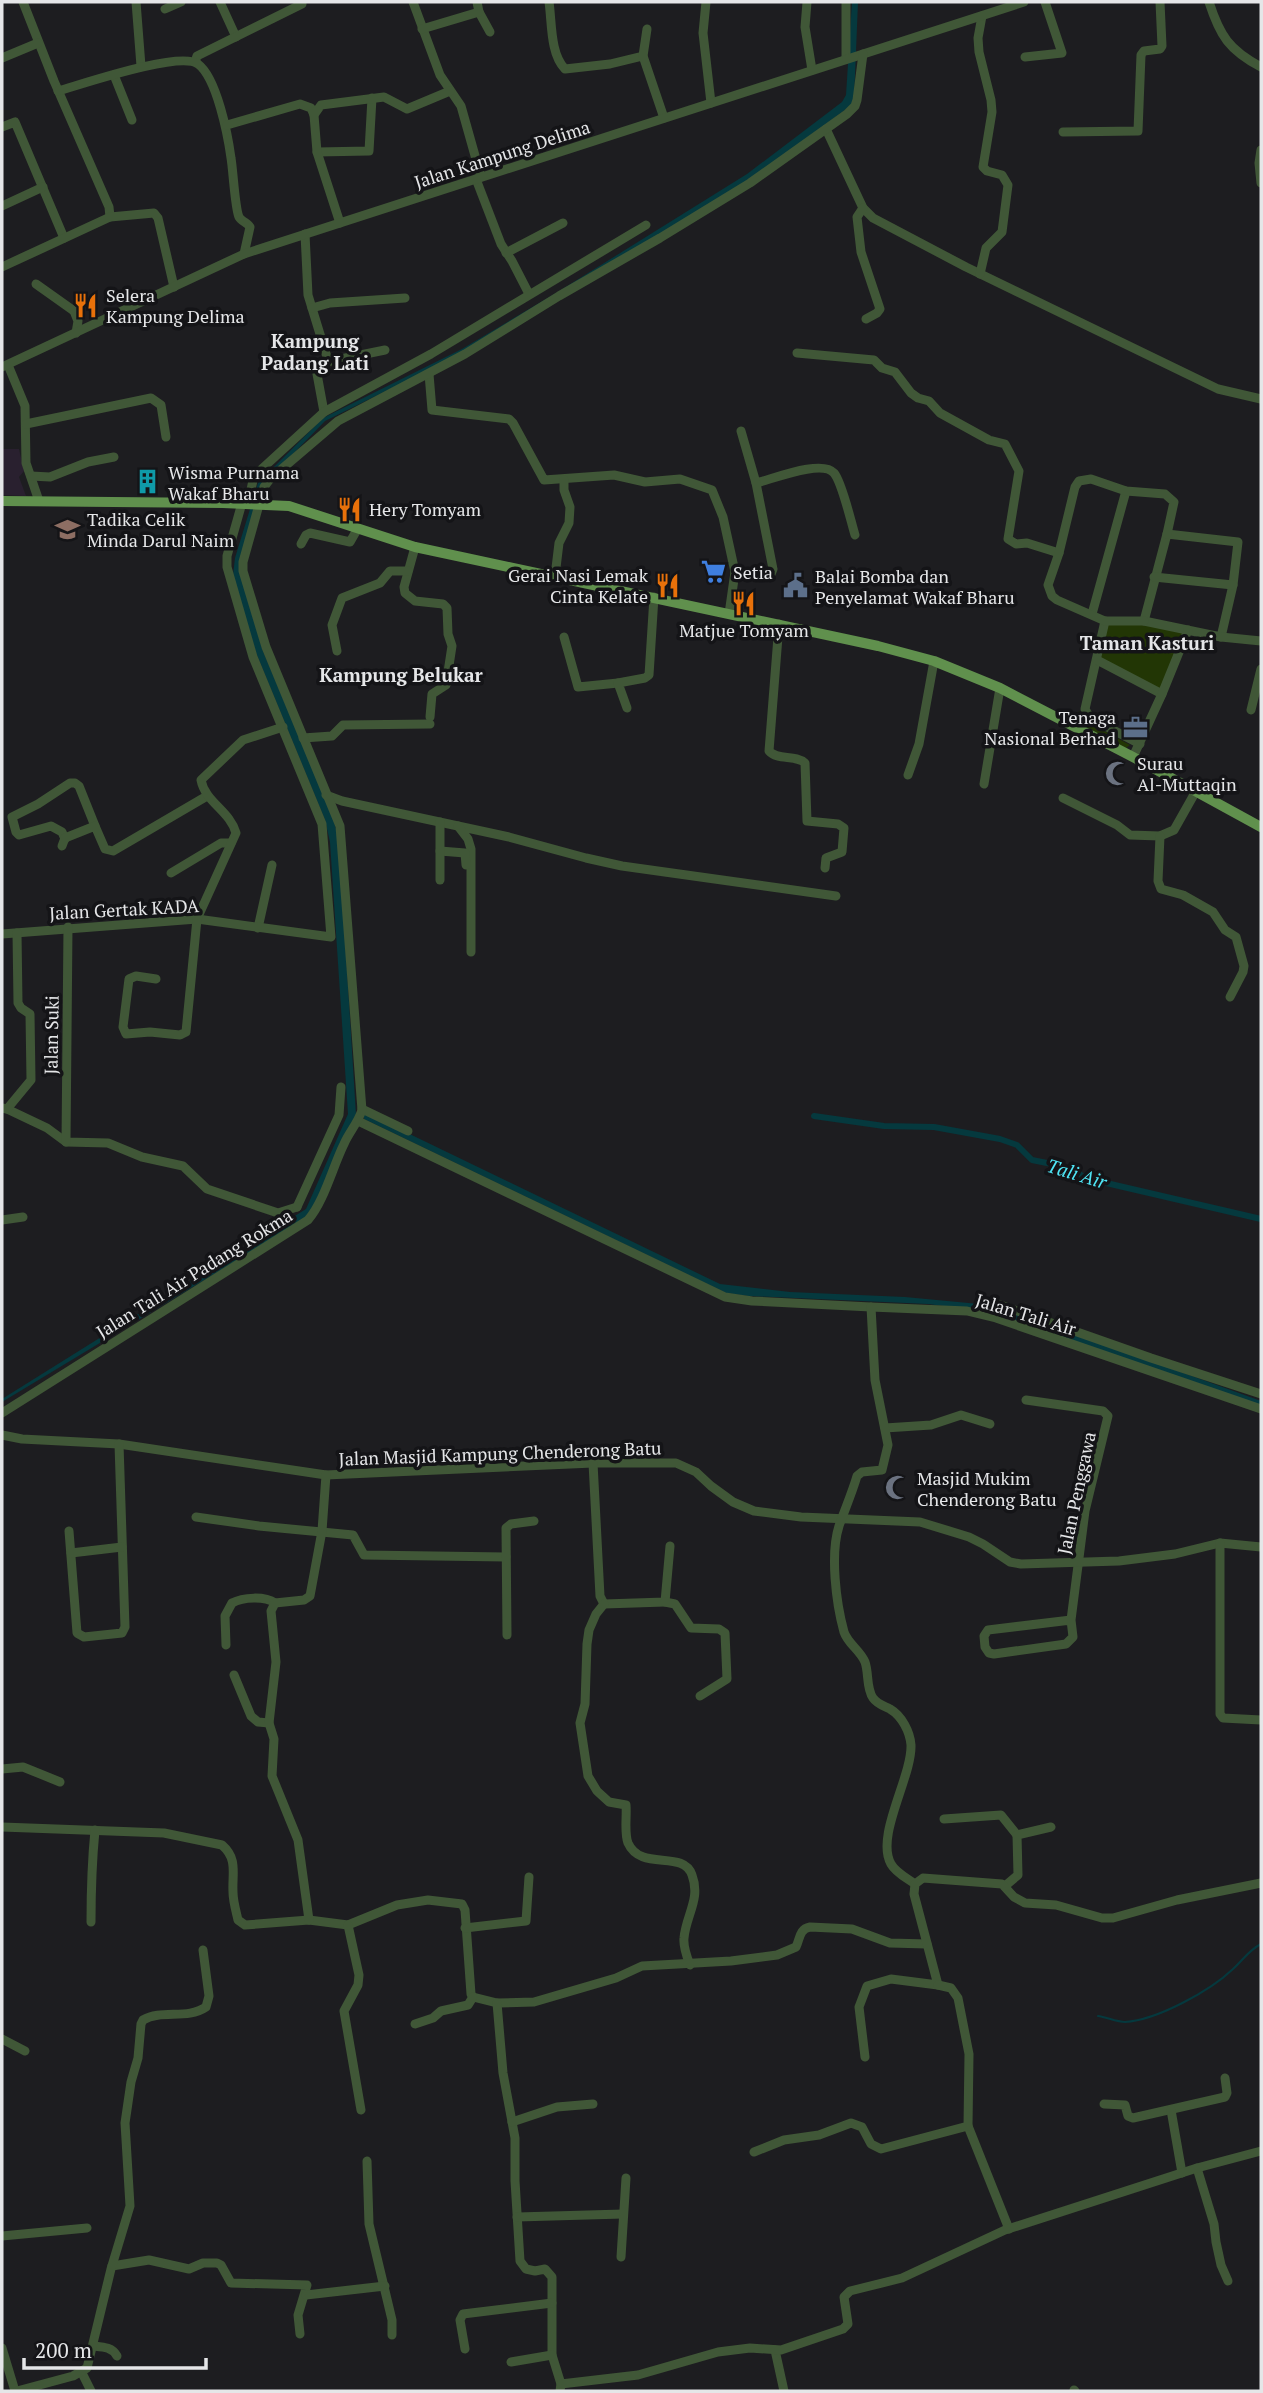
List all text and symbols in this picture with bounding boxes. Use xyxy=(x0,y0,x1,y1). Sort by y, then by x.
street label: Jalan Kampung Delima xyxy=(411,114,593,194)
place label: Selera Kampung Delima xyxy=(106,283,245,328)
restaurant icon: Selera Kampung Delima xyxy=(72,291,100,319)
district label: Kampung Padang Lati xyxy=(261,328,369,375)
place label: Wisma Purnama Wakaf Bharu xyxy=(168,460,299,505)
building icon: Wisma Purnama Wakaf Bharu xyxy=(134,468,162,496)
restaurant icon: Hery Tomyam xyxy=(335,495,363,523)
place label: Hery Tomyam xyxy=(369,497,482,521)
place label: Tadika Celik Minda Darul Naim xyxy=(87,507,235,552)
school or university icon: Tadika Celik Minda Darul Naim xyxy=(53,515,81,543)
supermarket icon: Setia xyxy=(699,558,727,586)
place label: Setia xyxy=(733,560,773,584)
place label: Gerai Nasi Lemak Cinta Kelate xyxy=(508,563,649,608)
place label: Balai Bomba dan Penyelamat Wakaf Bharu xyxy=(815,564,1015,609)
restaurant icon: Gerai Nasi Lemak Cinta Kelate xyxy=(654,571,682,599)
public building icon: Balai Bomba dan Penyelamat Wakaf Bharu xyxy=(781,572,809,600)
restaurant icon: Matjue Tomyam xyxy=(730,589,758,617)
place label: Matjue Tomyam xyxy=(679,618,809,642)
district label: Taman Kasturi xyxy=(1080,630,1214,655)
district label: Kampung Belukar xyxy=(319,662,484,687)
place label: Tenaga Nasional Berhad xyxy=(984,705,1116,750)
office icon: Tenaga Nasional Berhad xyxy=(1122,713,1150,741)
place label: Surau Al-Muttaqin xyxy=(1137,751,1237,796)
mosque icon: Surau Al-Muttaqin xyxy=(1103,759,1131,787)
street label: Jalan Gertak KADA xyxy=(48,893,200,925)
street label: Jalan Suki xyxy=(38,995,64,1075)
water label: Tali Air xyxy=(1044,1152,1111,1194)
street label: Jalan Tali Air Padang Rokma xyxy=(91,1203,297,1343)
street label: Jalan Tali Air xyxy=(973,1287,1079,1341)
street label: Jalan Penggawa xyxy=(1051,1429,1101,1557)
street label: Jalan Masjid Kampung Chenderong Batu xyxy=(338,1435,662,1471)
place label: Masjid Mukim Chenderong Batu xyxy=(917,1466,1057,1511)
mosque icon: Masjid Mukim Chenderong Batu xyxy=(883,1474,911,1502)
scale bar xyxy=(24,2326,206,2370)
text: 200 m xyxy=(35,2336,92,2364)

